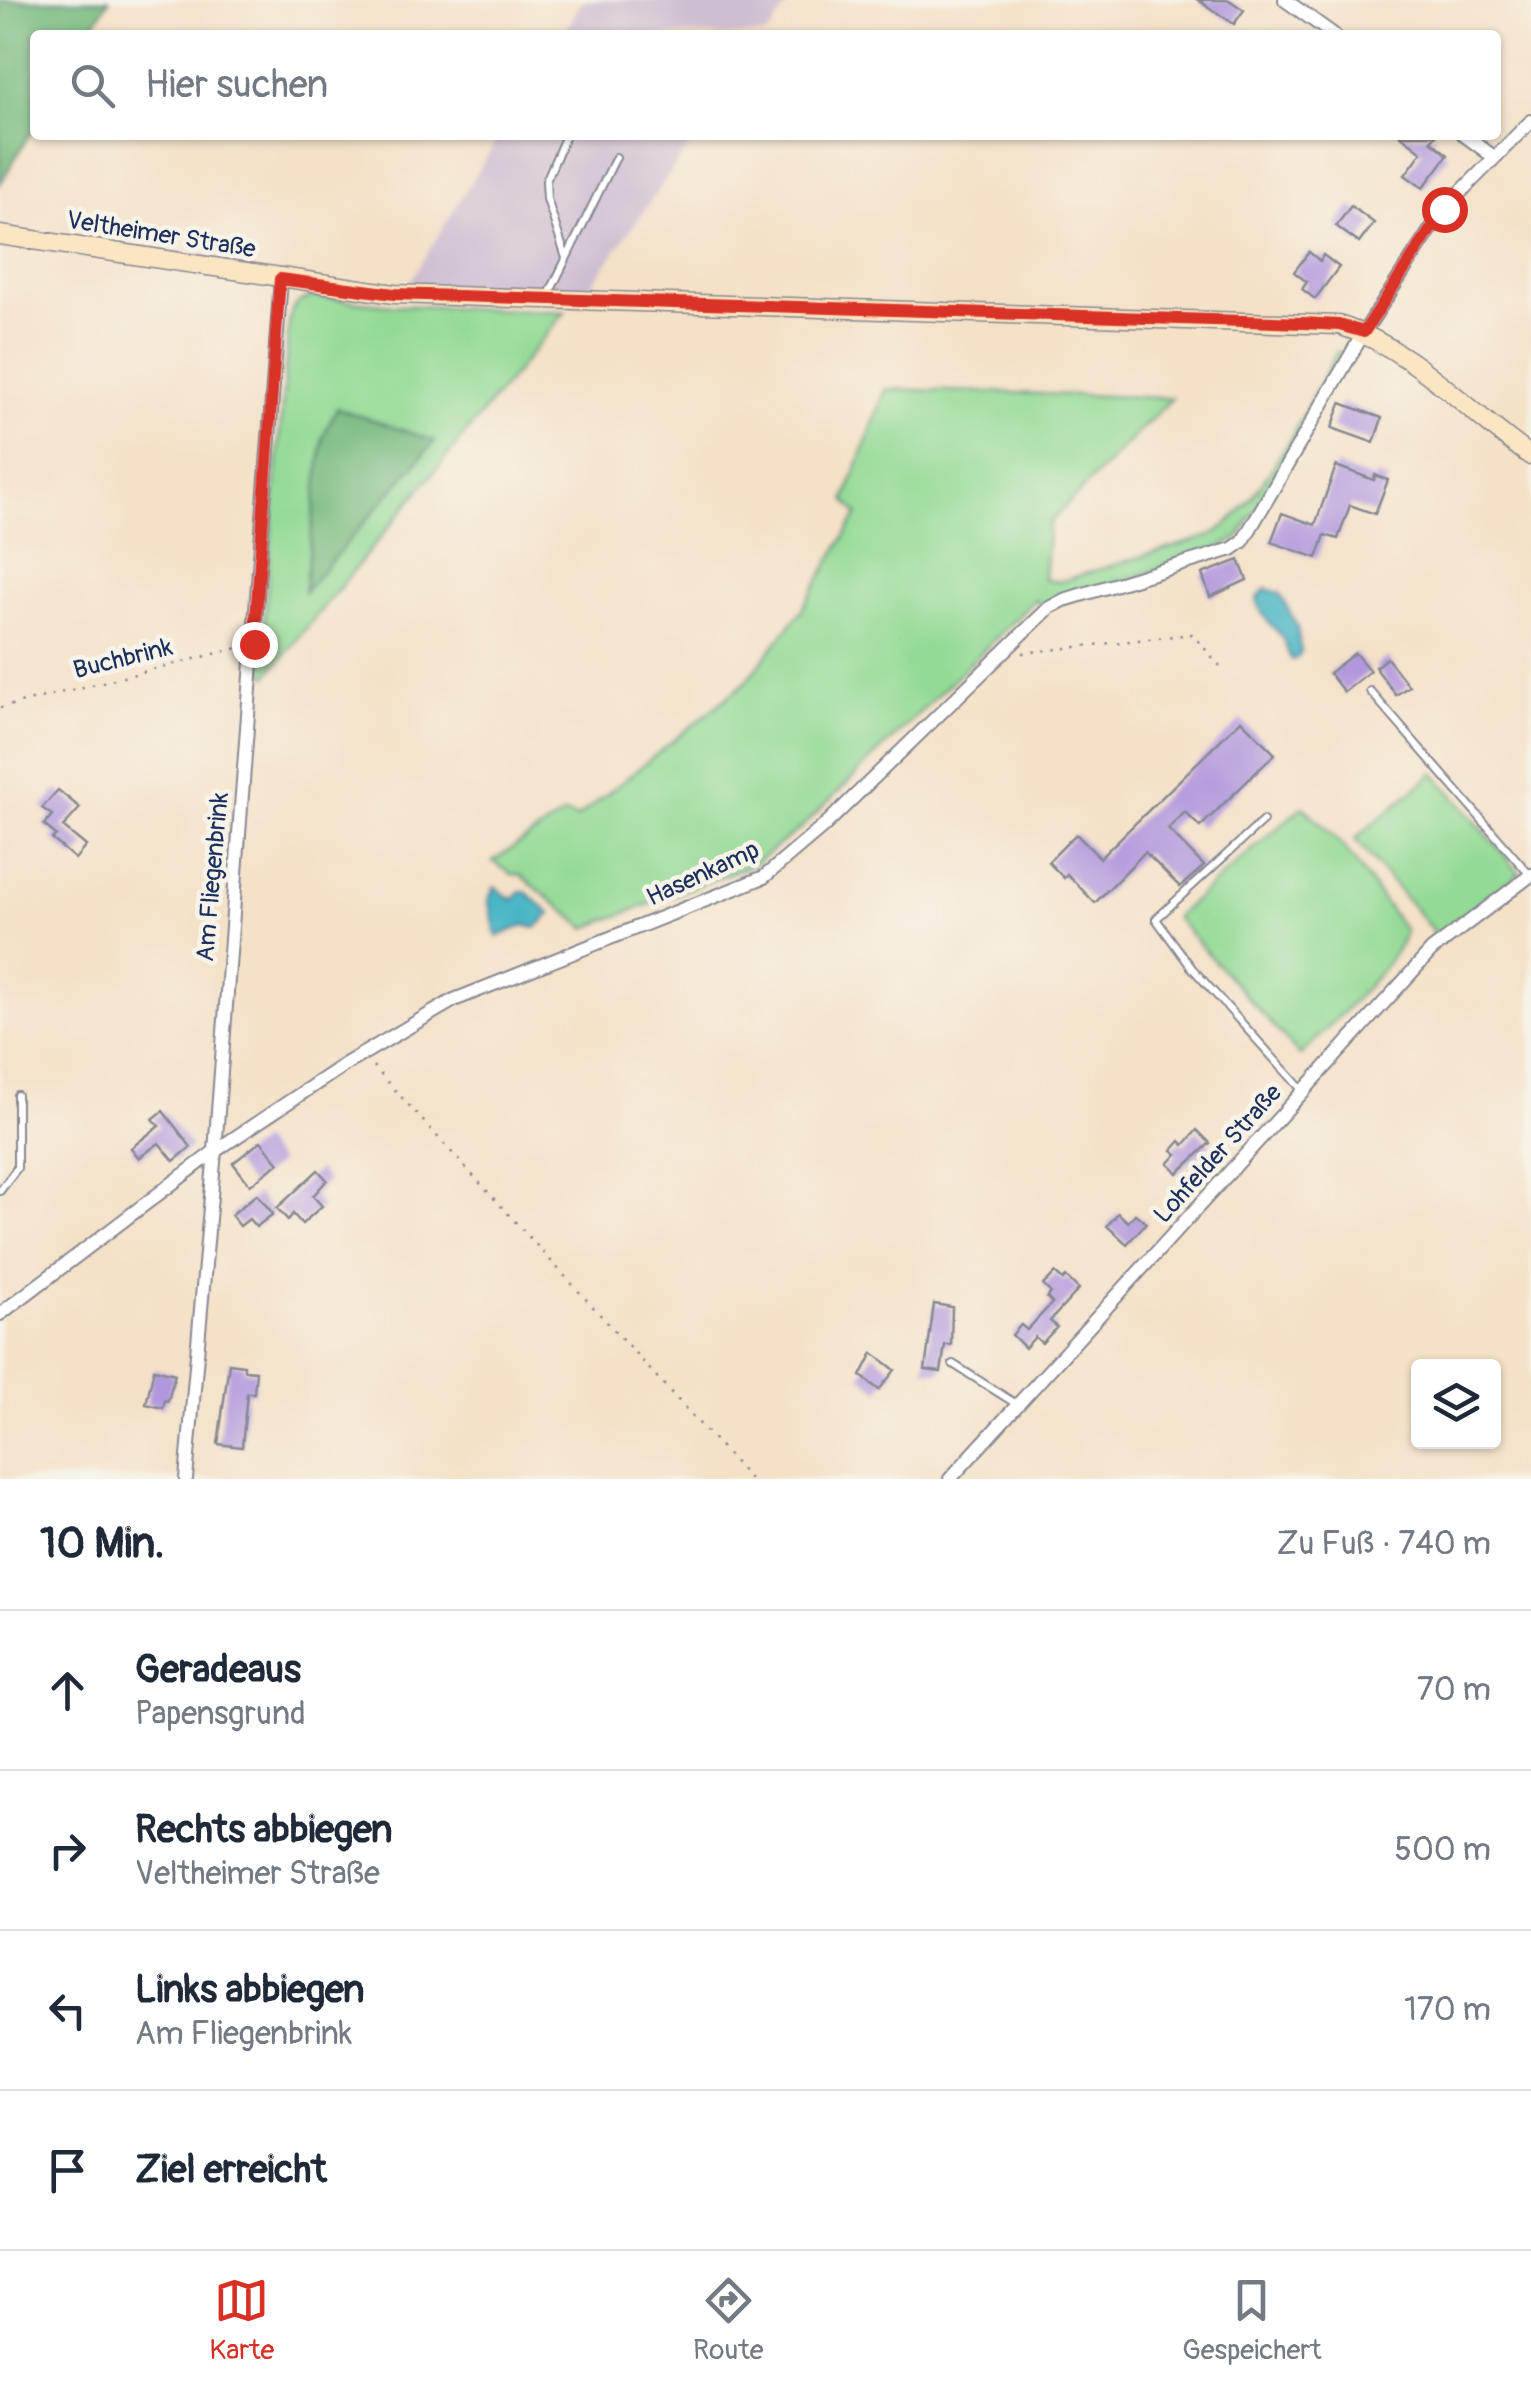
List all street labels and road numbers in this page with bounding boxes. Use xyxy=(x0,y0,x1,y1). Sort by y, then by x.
street label: Veltheimer Straße xyxy=(64,205,259,265)
street label: Buchbrink xyxy=(70,632,176,686)
street label: Am Fliegenbrink xyxy=(190,791,236,963)
street label: Hasenkamp xyxy=(642,834,764,914)
street label: Lohfelder Straße xyxy=(1147,1078,1289,1230)

